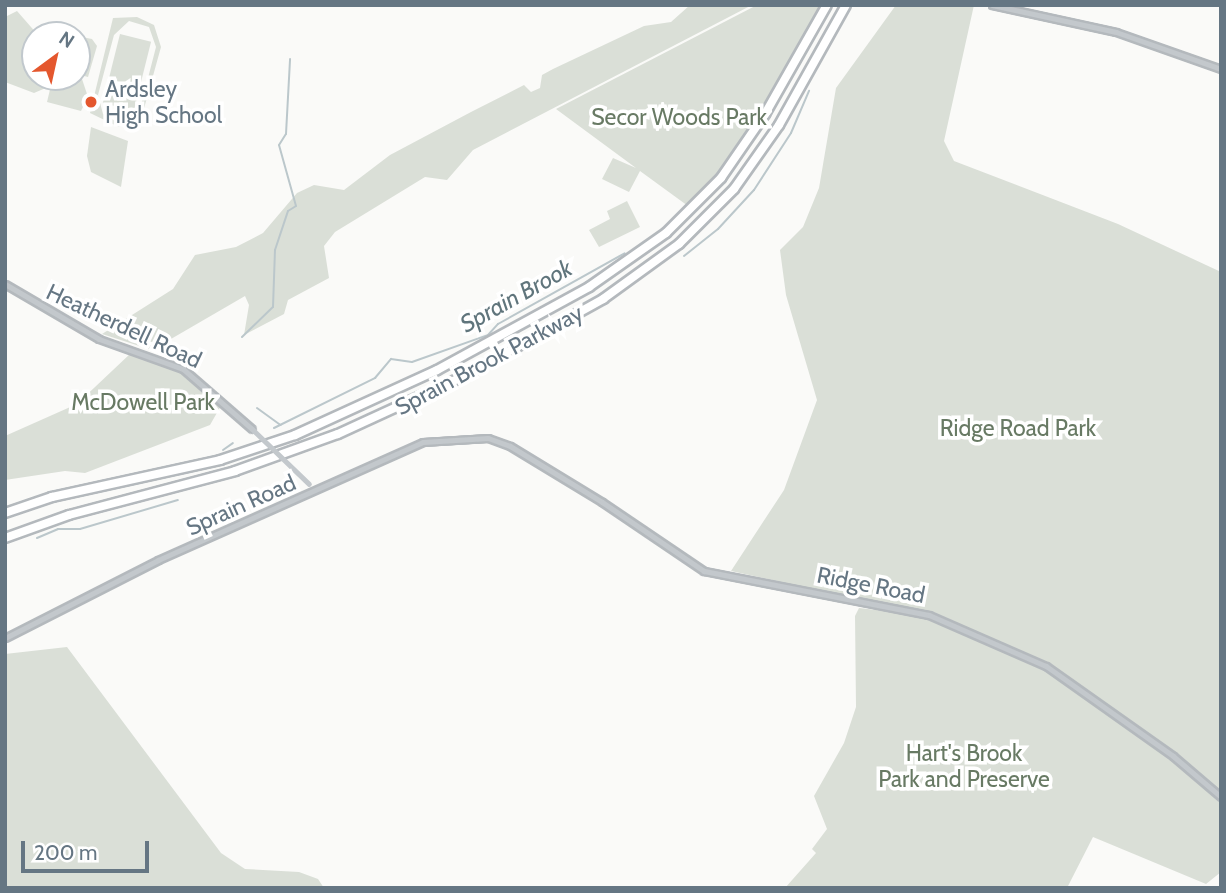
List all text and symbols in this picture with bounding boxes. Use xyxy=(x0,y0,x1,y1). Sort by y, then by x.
north arrow xyxy=(21,21,91,91)
text: N xyxy=(55,26,79,53)
place label: Ardsley High School xyxy=(105,75,222,129)
marker: Ardsley High School xyxy=(83,94,99,110)
park label: Secor Woods Park xyxy=(591,103,767,131)
water label: Sprain Brook xyxy=(455,253,577,339)
street label: Heatherdell Road xyxy=(42,278,206,374)
street label: Sprain Brook Parkway xyxy=(390,299,588,421)
park label: McDowell Park xyxy=(71,388,215,416)
park label: Ridge Road Park xyxy=(940,414,1096,442)
street label: Sprain Road xyxy=(182,469,300,541)
street label: Ridge Road xyxy=(815,561,927,609)
park label: Hart's Brook Park and Preserve xyxy=(878,739,1050,793)
scale bar xyxy=(24,826,152,870)
text: 200 m xyxy=(34,840,97,865)

